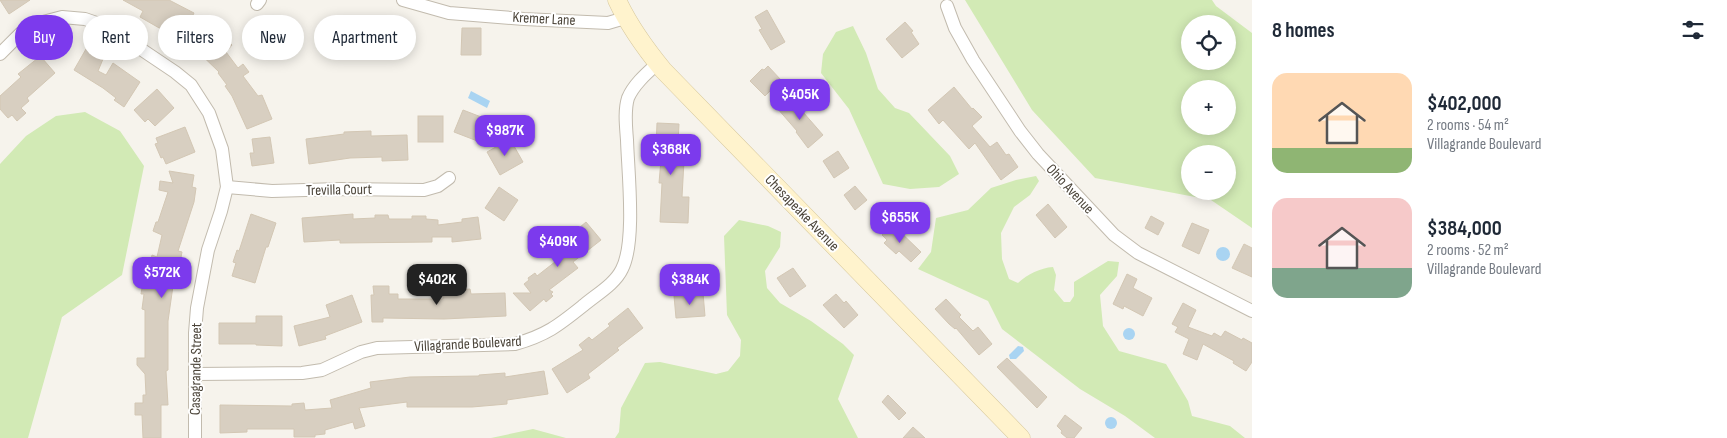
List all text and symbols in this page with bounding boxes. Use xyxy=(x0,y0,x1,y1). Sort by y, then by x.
street label: Kremer Lane xyxy=(512,8,576,30)
chip: Buy xyxy=(15,15,73,60)
chip: Rent xyxy=(83,15,148,60)
chip: Filters xyxy=(158,15,232,60)
chip: New xyxy=(242,15,304,60)
chip: Apartment xyxy=(314,15,416,60)
map controls xyxy=(1181,15,1236,200)
button: locate xyxy=(1181,15,1236,70)
icon: filters xyxy=(1679,16,1707,44)
text: 8 homes xyxy=(1272,18,1335,43)
pin: $405K xyxy=(765,78,835,121)
button: + xyxy=(1181,80,1236,135)
text: $405K xyxy=(781,85,819,104)
text: $402,000 xyxy=(1427,91,1501,116)
icon: home xyxy=(1312,93,1372,153)
pin: $987K xyxy=(470,114,540,157)
text: 2 rooms · 54 m² xyxy=(1427,116,1509,135)
text: $987K xyxy=(486,121,524,140)
pin: $368K xyxy=(636,134,706,176)
text: Villagrande Boulevard xyxy=(1427,135,1542,154)
text: $368K xyxy=(652,140,690,159)
button: − xyxy=(1181,145,1236,200)
street label: Ohio Avenue xyxy=(1042,160,1098,218)
street label: Chesapeake Avenue xyxy=(761,171,843,255)
street label: Trevilla Court xyxy=(306,180,373,200)
pin: $655K xyxy=(865,202,935,244)
text: $655K xyxy=(881,208,919,227)
text: $384,000 xyxy=(1427,216,1502,241)
icon: home xyxy=(1312,218,1372,278)
pin: $409K xyxy=(523,226,593,268)
text: $409K xyxy=(539,232,577,251)
text: 2 rooms · 52 m² xyxy=(1427,241,1509,260)
pin: $572K xyxy=(127,256,197,299)
text: Villagrande Boulevard xyxy=(1427,260,1542,279)
text: $572K xyxy=(144,263,181,282)
pin: $402K xyxy=(402,264,472,306)
pin: $384K xyxy=(655,264,725,306)
text: $402K xyxy=(418,270,456,289)
text: $384K xyxy=(671,270,709,289)
street label: Casagrande Street xyxy=(186,322,206,415)
street label: Villagrande Boulevard xyxy=(414,332,522,356)

